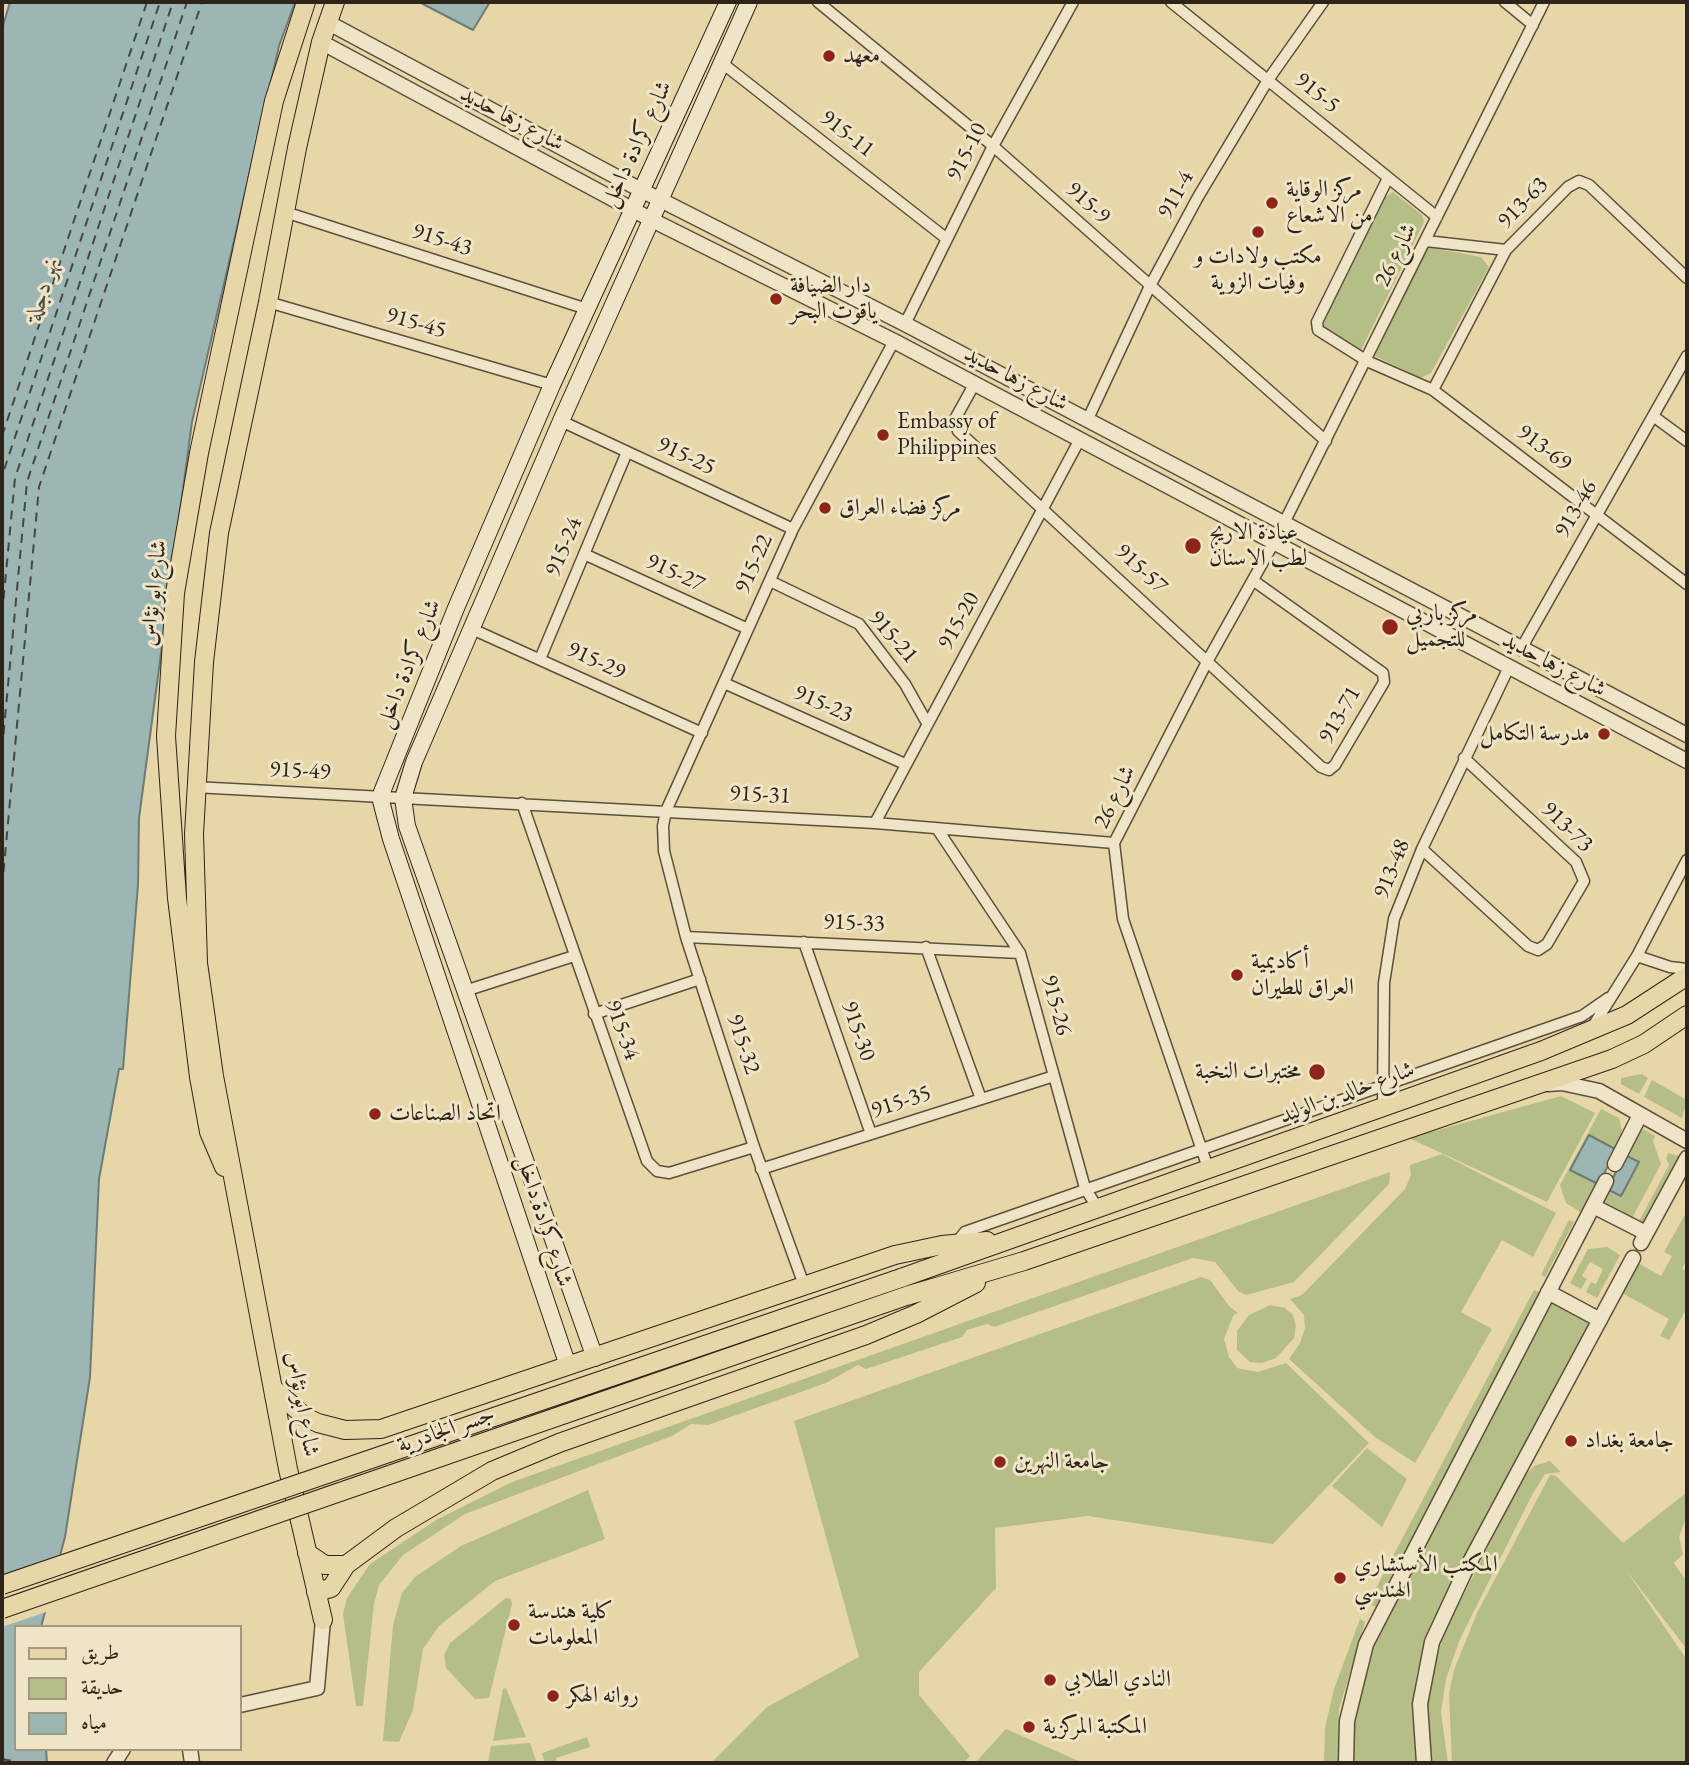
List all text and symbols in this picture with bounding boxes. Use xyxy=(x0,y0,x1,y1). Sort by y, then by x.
place label: معهد xyxy=(843,42,880,70)
marker: معهد xyxy=(821,48,837,64)
street label: 915-5 xyxy=(1289,66,1345,120)
street label: شارع كرادة داخل xyxy=(596,76,678,212)
street label: شارع زها حديد xyxy=(455,80,569,158)
street label: 915-11 xyxy=(814,104,880,164)
street label: 915-10 xyxy=(941,118,993,186)
street label: 911-4 xyxy=(1152,166,1200,224)
street label: 913-63 xyxy=(1492,171,1554,235)
street label: 915-9 xyxy=(1060,176,1116,230)
place label: مركز الوقاية من الاشعاع xyxy=(1286,176,1373,230)
marker: مركز الوقاية من الاشعاع xyxy=(1264,195,1280,211)
street label: 915-43 xyxy=(408,217,476,263)
street label: شارع 26 xyxy=(1369,219,1423,291)
marker: مكتب ولادات و وفيات الزوية xyxy=(1250,224,1266,240)
place label: مكتب ولادات و وفيات الزوية xyxy=(1194,243,1322,297)
water label: نهر دجلة xyxy=(20,254,66,324)
place label: دار الضيافة ياقوت البحر xyxy=(790,272,877,326)
marker: دار الضيافة ياقوت البحر xyxy=(768,291,784,307)
street label: 915-45 xyxy=(383,301,449,345)
street label: شارع زها حديد xyxy=(959,340,1073,418)
place label: Embassy of Philippines xyxy=(897,408,996,462)
street label: 913-69 xyxy=(1511,418,1577,478)
marker: Embassy of Philippines xyxy=(875,427,891,443)
street label: 915-25 xyxy=(652,430,720,482)
street label: 913-46 xyxy=(1549,475,1603,543)
place label: مركز فضاء العراق xyxy=(839,494,961,522)
marker: مركز فضاء العراق xyxy=(817,500,833,516)
street label: 915-24 xyxy=(539,513,589,581)
place label: عيادة الاريج لطب الاسنان xyxy=(1209,519,1307,573)
street label: 915-22 xyxy=(729,530,779,598)
marker: عيادة الاريج لطب الاسنان xyxy=(1183,536,1203,556)
street label: 915-57 xyxy=(1109,538,1173,600)
street label: شارع ابو نؤاس xyxy=(135,539,173,647)
street label: 915-27 xyxy=(641,547,709,599)
street label: 915-20 xyxy=(932,587,986,655)
street label: شارع كرادة داخل xyxy=(371,596,447,732)
place label: مركز باربي للتجميل xyxy=(1406,600,1477,654)
street label: 915-21 xyxy=(862,605,924,669)
marker: مركز باربي للتجميل xyxy=(1380,617,1400,637)
street label: شارع زها حديد xyxy=(1497,626,1611,704)
street label: 915-29 xyxy=(562,635,630,687)
street label: 915-23 xyxy=(789,679,857,729)
street label: 913-71 xyxy=(1313,681,1367,749)
place label: مدرسة التكامل xyxy=(1480,720,1590,748)
marker: مدرسة التكامل xyxy=(1596,726,1612,742)
street label: 915-49 xyxy=(269,756,331,786)
street label: شارع 26 xyxy=(1088,761,1142,833)
street label: 915-31 xyxy=(729,780,791,810)
street label: 913-73 xyxy=(1535,796,1599,858)
street label: 913-48 xyxy=(1368,835,1416,903)
street label: 915-33 xyxy=(823,908,885,938)
place label: أكاديمية العراق للطيران xyxy=(1251,948,1354,1002)
marker: أكاديمية العراق للطيران xyxy=(1229,967,1245,983)
street label: 915-26 xyxy=(1035,972,1077,1038)
street label: 915-34 xyxy=(599,996,645,1064)
street label: 915-30 xyxy=(835,997,881,1065)
street label: 915-32 xyxy=(720,1010,766,1078)
street label: شارع خالد بن الوليد xyxy=(1276,1056,1418,1130)
place label: مختبرات النخبة xyxy=(1195,1058,1301,1086)
marker: مختبرات النخبة xyxy=(1307,1062,1327,1082)
street label: 915-35 xyxy=(867,1079,935,1125)
place label: اتحاد الصناعات xyxy=(389,1100,501,1128)
marker: اتحاد الصناعات xyxy=(367,1106,383,1122)
street label: شارع كرادة داخل xyxy=(510,1152,578,1290)
street label: شارع ابو نؤاس xyxy=(279,1349,325,1459)
street label: جسر الجادرية xyxy=(394,1400,498,1460)
place label: جامعة بغداد xyxy=(1585,1427,1674,1455)
marker: جامعة بغداد xyxy=(1563,1433,1579,1449)
place label: جامعة النهرين xyxy=(1014,1448,1109,1476)
marker: جامعة النهرين xyxy=(992,1454,1008,1470)
place label: المكتب الأستشاري الهندسي xyxy=(1354,1551,1498,1605)
marker: المكتب الأستشاري الهندسي xyxy=(1332,1570,1348,1586)
place label: كلية هندسة المعلومات xyxy=(528,1598,613,1652)
marker: كلية هندسة المعلومات xyxy=(506,1617,522,1633)
legend xyxy=(14,1625,242,1751)
text: طريق xyxy=(81,1638,119,1665)
place label: النادي الطلابي xyxy=(1064,1666,1171,1694)
marker: النادي الطلابي xyxy=(1042,1672,1058,1688)
text: حديقة xyxy=(81,1673,124,1700)
place label: روانه الهكر xyxy=(567,1682,639,1710)
marker: روانه الهكر xyxy=(545,1688,561,1704)
text: مياه xyxy=(81,1708,107,1735)
place label: المكتبة المركزية xyxy=(1043,1713,1147,1741)
marker: المكتبة المركزية xyxy=(1021,1719,1037,1735)

